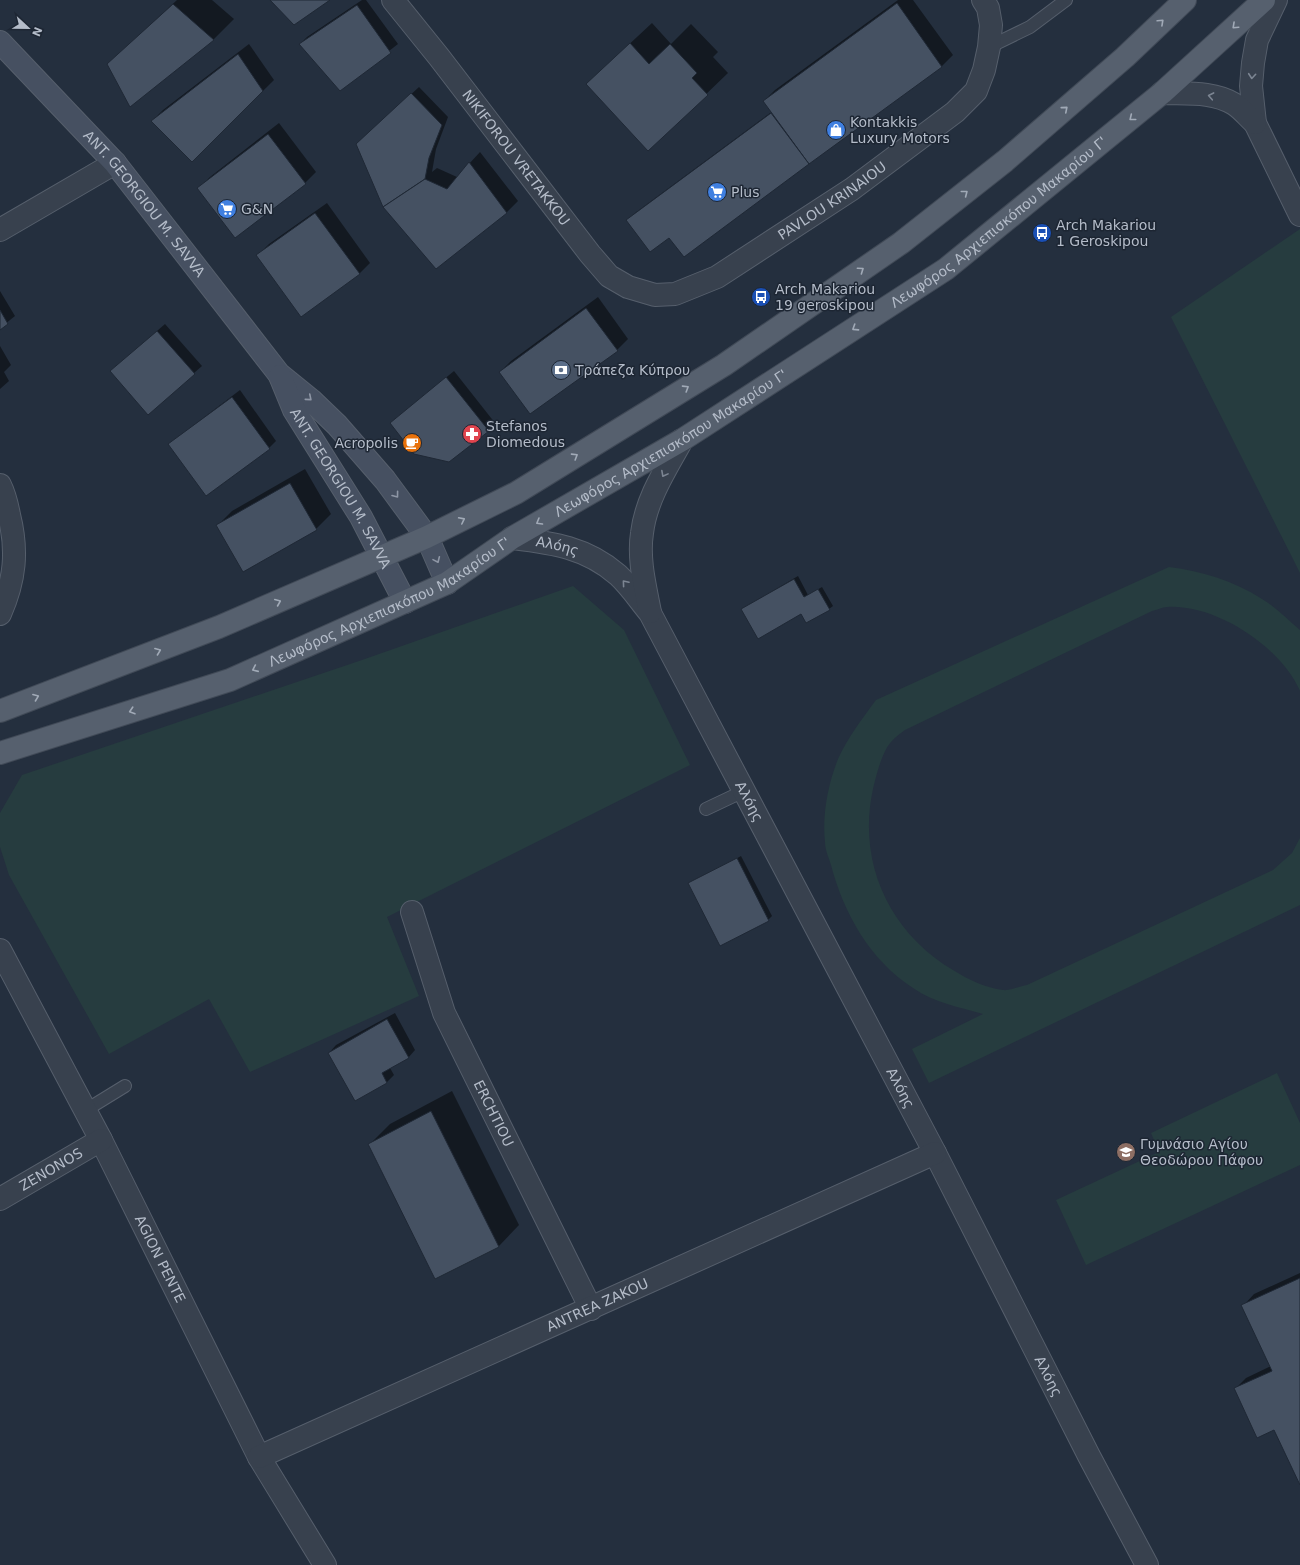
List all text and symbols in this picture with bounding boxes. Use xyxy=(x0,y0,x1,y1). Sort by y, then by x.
north arrow xyxy=(8,8,48,48)
one-way arrow xyxy=(1157,20,1164,27)
one-way arrow xyxy=(1232,22,1240,29)
text: N xyxy=(29,25,45,38)
one-way arrow xyxy=(1247,73,1256,79)
street label: NIKIFOROU VRETAKKOU xyxy=(459,87,573,229)
one-way arrow xyxy=(1208,92,1214,100)
one-way arrow xyxy=(1060,107,1068,114)
one-way arrow xyxy=(1130,113,1137,120)
place label: Kontakkis Luxury Motors xyxy=(850,114,950,146)
shop icon: Kontakkis Luxury Motors xyxy=(825,119,847,141)
street label: ANT. GEORGIOU M. SAVVA xyxy=(80,127,209,280)
street label: Λεωφόρος Αρχιεπισκόπου Μακαρίου Γ' xyxy=(887,133,1110,311)
street label: PAVLOU KRINAIOU xyxy=(775,158,889,243)
supermarket icon: Plus xyxy=(706,181,728,203)
place label: Plus xyxy=(731,184,760,200)
one-way arrow xyxy=(961,190,968,197)
supermarket icon: G&N xyxy=(216,198,238,220)
place label: G&N xyxy=(241,201,273,217)
place label: Arch Makariou 1 Geroskipou xyxy=(1056,217,1156,249)
bus stop icon: Arch Makariou 1 Geroskipou xyxy=(1031,222,1053,244)
one-way arrow xyxy=(857,267,864,275)
place label: Arch Makariou 19 geroskipou xyxy=(775,281,875,313)
bus stop icon: Arch Makariou 19 geroskipou xyxy=(750,286,772,308)
one-way arrow xyxy=(852,324,859,331)
bank icon: Τράπεζα Κύπρου xyxy=(550,359,572,381)
place label: Τράπεζα Κύπρου xyxy=(574,362,690,378)
street label: Λεωφόρος Αρχιεπισκόπου Μακαρίου Γ' xyxy=(551,366,790,520)
one-way arrow xyxy=(682,385,689,393)
one-way arrow xyxy=(304,394,312,401)
street label: ANT. GEORGIOU M. SAVVA xyxy=(287,405,394,572)
place label: Stefanos Diomedous xyxy=(486,418,565,450)
pharmacy icon: Stefanos Diomedous xyxy=(461,423,483,445)
cafe icon: Acropolis xyxy=(401,432,423,454)
place label: Acropolis xyxy=(334,435,398,451)
one-way arrow xyxy=(571,454,578,461)
one-way arrow xyxy=(661,470,668,477)
one-way arrow xyxy=(391,490,398,497)
one-way arrow xyxy=(458,517,465,525)
one-way arrow xyxy=(536,518,543,525)
street label: Αλόης xyxy=(535,533,581,559)
street label: Λεωφόρος Αρχιεπισκόπου Μακαρίου Γ' xyxy=(266,534,513,670)
one-way arrow xyxy=(432,556,440,563)
one-way arrow xyxy=(622,581,629,588)
one-way arrow xyxy=(274,599,282,607)
one-way arrow xyxy=(154,647,161,655)
one-way arrow xyxy=(251,664,259,672)
one-way arrow xyxy=(33,694,40,702)
one-way arrow xyxy=(129,706,136,715)
street label: Αλόης xyxy=(732,778,767,824)
street label: Αλόης xyxy=(883,1065,918,1111)
street label: ERCHTIOU xyxy=(471,1077,517,1149)
place label: Γυμνάσιο Αγίου Θεοδώρου Πάφου xyxy=(1140,1136,1263,1168)
school or university icon: Γυμνάσιο Αγίου Θεοδώρου Πάφου xyxy=(1115,1141,1137,1163)
street label: ZENONOS xyxy=(17,1145,85,1194)
street label: AGION PENTE xyxy=(132,1213,189,1305)
street label: ANTREA ZAKOU xyxy=(544,1275,651,1335)
street label: Αλόης xyxy=(1031,1353,1065,1399)

